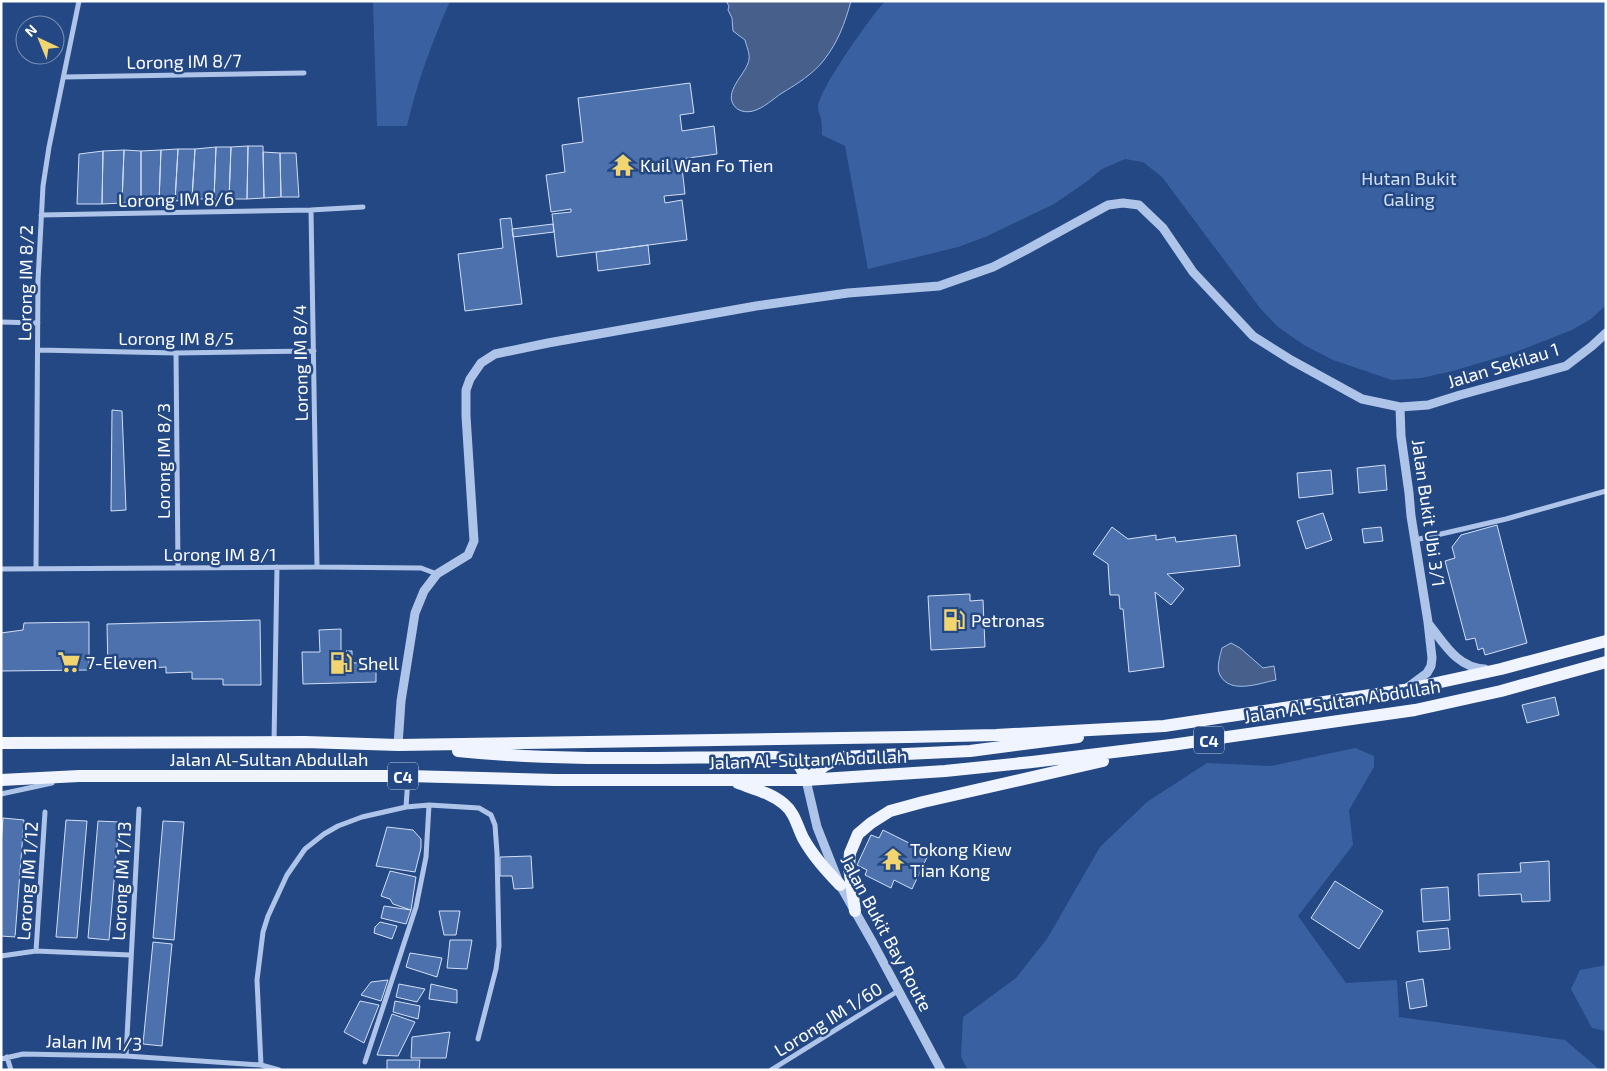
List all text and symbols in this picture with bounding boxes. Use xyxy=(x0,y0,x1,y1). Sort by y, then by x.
north arrow xyxy=(15,15,65,65)
text: N xyxy=(21,21,40,40)
street label: Lorong IM 8/7 xyxy=(126,49,242,73)
temple icon: Kuil Wan Fo Tien xyxy=(610,152,636,178)
place label: Kuil Wan Fo Tien xyxy=(640,154,773,176)
park label: Hutan Bukit Galing xyxy=(1361,167,1457,210)
street label: Lorong IM 8/6 xyxy=(118,187,234,211)
street label: Lorong IM 8/2 xyxy=(13,225,37,341)
street label: Lorong IM 8/4 xyxy=(288,304,312,422)
street label: Lorong IM 8/5 xyxy=(118,327,234,349)
street label: Jalan Sekilau 1 xyxy=(1444,338,1562,392)
street label: Lorong IM 8/3 xyxy=(152,403,174,519)
street label: Jalan Bukit Ubi 3/1 xyxy=(1408,438,1450,588)
street label: Lorong IM 8/1 xyxy=(163,543,277,565)
fuel station icon: Petronas xyxy=(941,607,967,633)
place label: Petronas xyxy=(971,609,1045,631)
supermarket icon: 7-Eleven xyxy=(56,649,82,675)
fuel station icon: Shell xyxy=(328,650,354,676)
place label: 7-Eleven xyxy=(86,651,158,673)
place label: Shell xyxy=(358,652,400,674)
street label: Jalan Al-Sultan Abdullah xyxy=(1242,675,1442,727)
road number: C4 xyxy=(1194,726,1224,754)
street label: Jalan Al-Sultan Abdullah xyxy=(708,745,908,773)
street label: Jalan Al-Sultan Abdullah xyxy=(170,748,368,770)
road number: C4 xyxy=(388,762,418,789)
street label: Lorong IM 1/12 xyxy=(12,821,42,941)
street label: Lorong IM 1/13 xyxy=(107,821,135,941)
place label: Tokong Kiew Tian Kong xyxy=(910,838,1012,881)
temple icon: Tokong Kiew Tian Kong xyxy=(880,846,906,872)
street label: Jalan Bukit Bay Route xyxy=(836,851,938,1015)
street label: Lorong IM 1/60 xyxy=(770,977,886,1061)
street label: Jalan IM 1/3 xyxy=(45,1029,143,1055)

